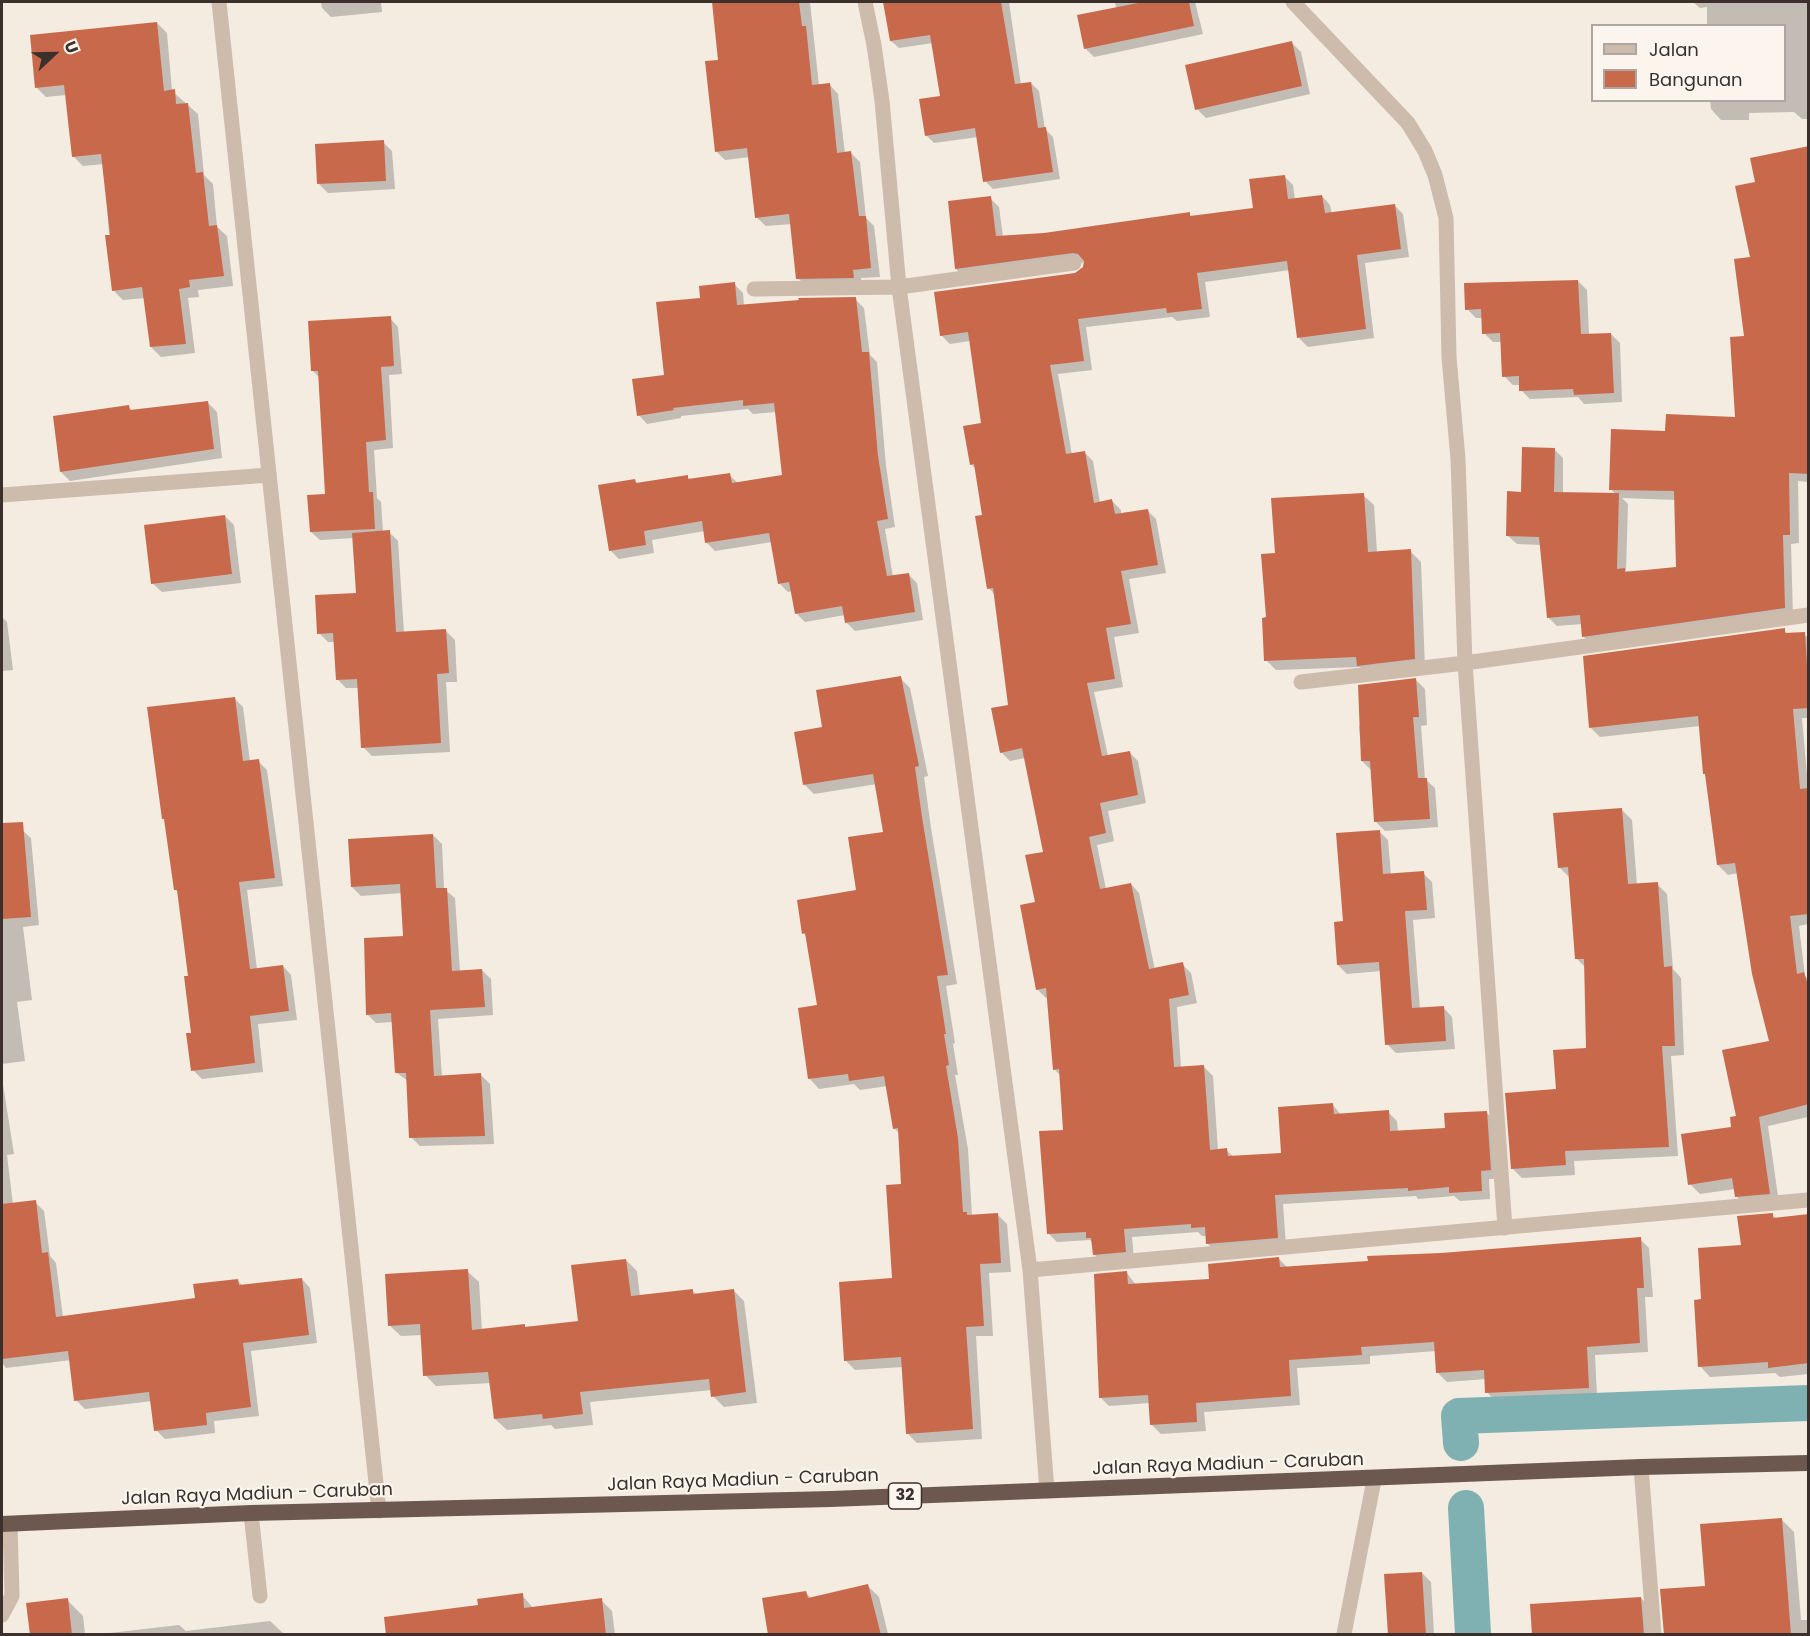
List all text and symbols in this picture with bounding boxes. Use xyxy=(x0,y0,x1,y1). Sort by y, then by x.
north arrow xyxy=(24,24,84,84)
legend xyxy=(1591,24,1786,102)
text: Jalan xyxy=(1649,37,1699,62)
text: U xyxy=(58,38,84,57)
text: Bangunan xyxy=(1649,67,1743,92)
street label: Jalan Raya Madiun - Caruban xyxy=(1092,1449,1364,1481)
street label: Jalan Raya Madiun - Caruban xyxy=(607,1465,879,1497)
street label: Jalan Raya Madiun - Caruban xyxy=(121,1479,393,1511)
road number: 32 xyxy=(888,1483,922,1509)

